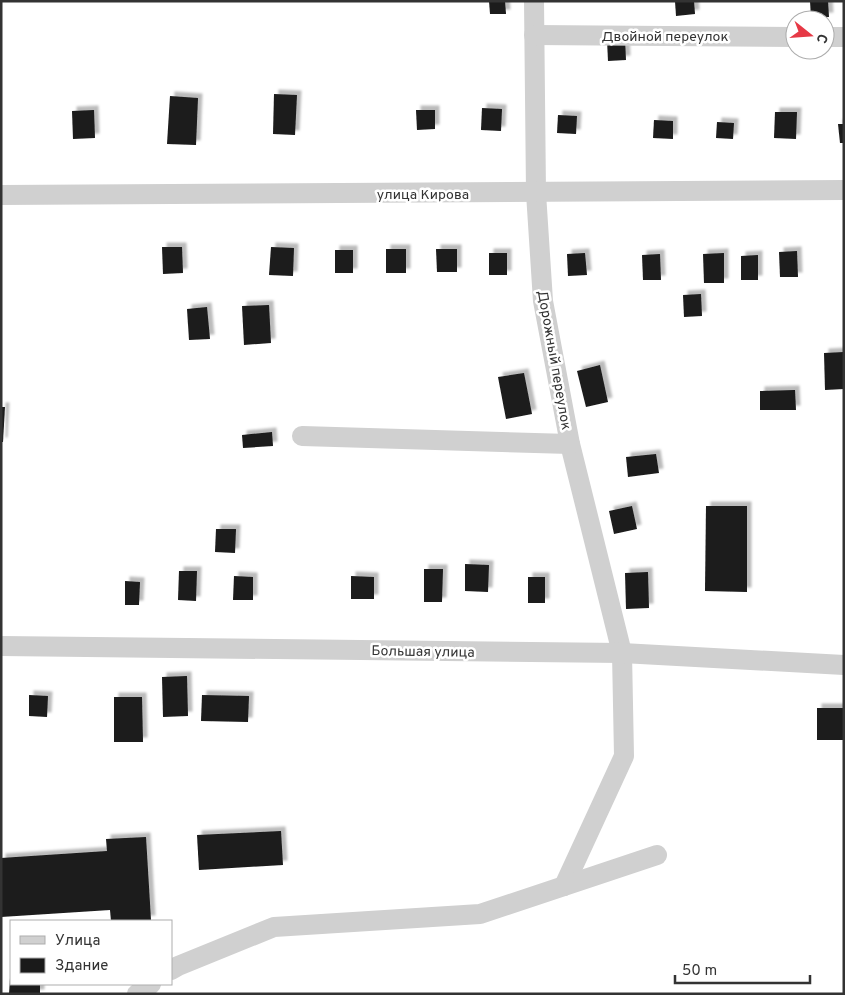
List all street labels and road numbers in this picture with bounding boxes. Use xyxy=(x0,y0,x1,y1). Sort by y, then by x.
street label: Двойной переулок xyxy=(602,29,729,46)
street label: улица Кирова xyxy=(377,187,469,204)
street label: Дорожный переулок xyxy=(533,289,574,431)
street label: Большая улица xyxy=(371,643,475,662)

